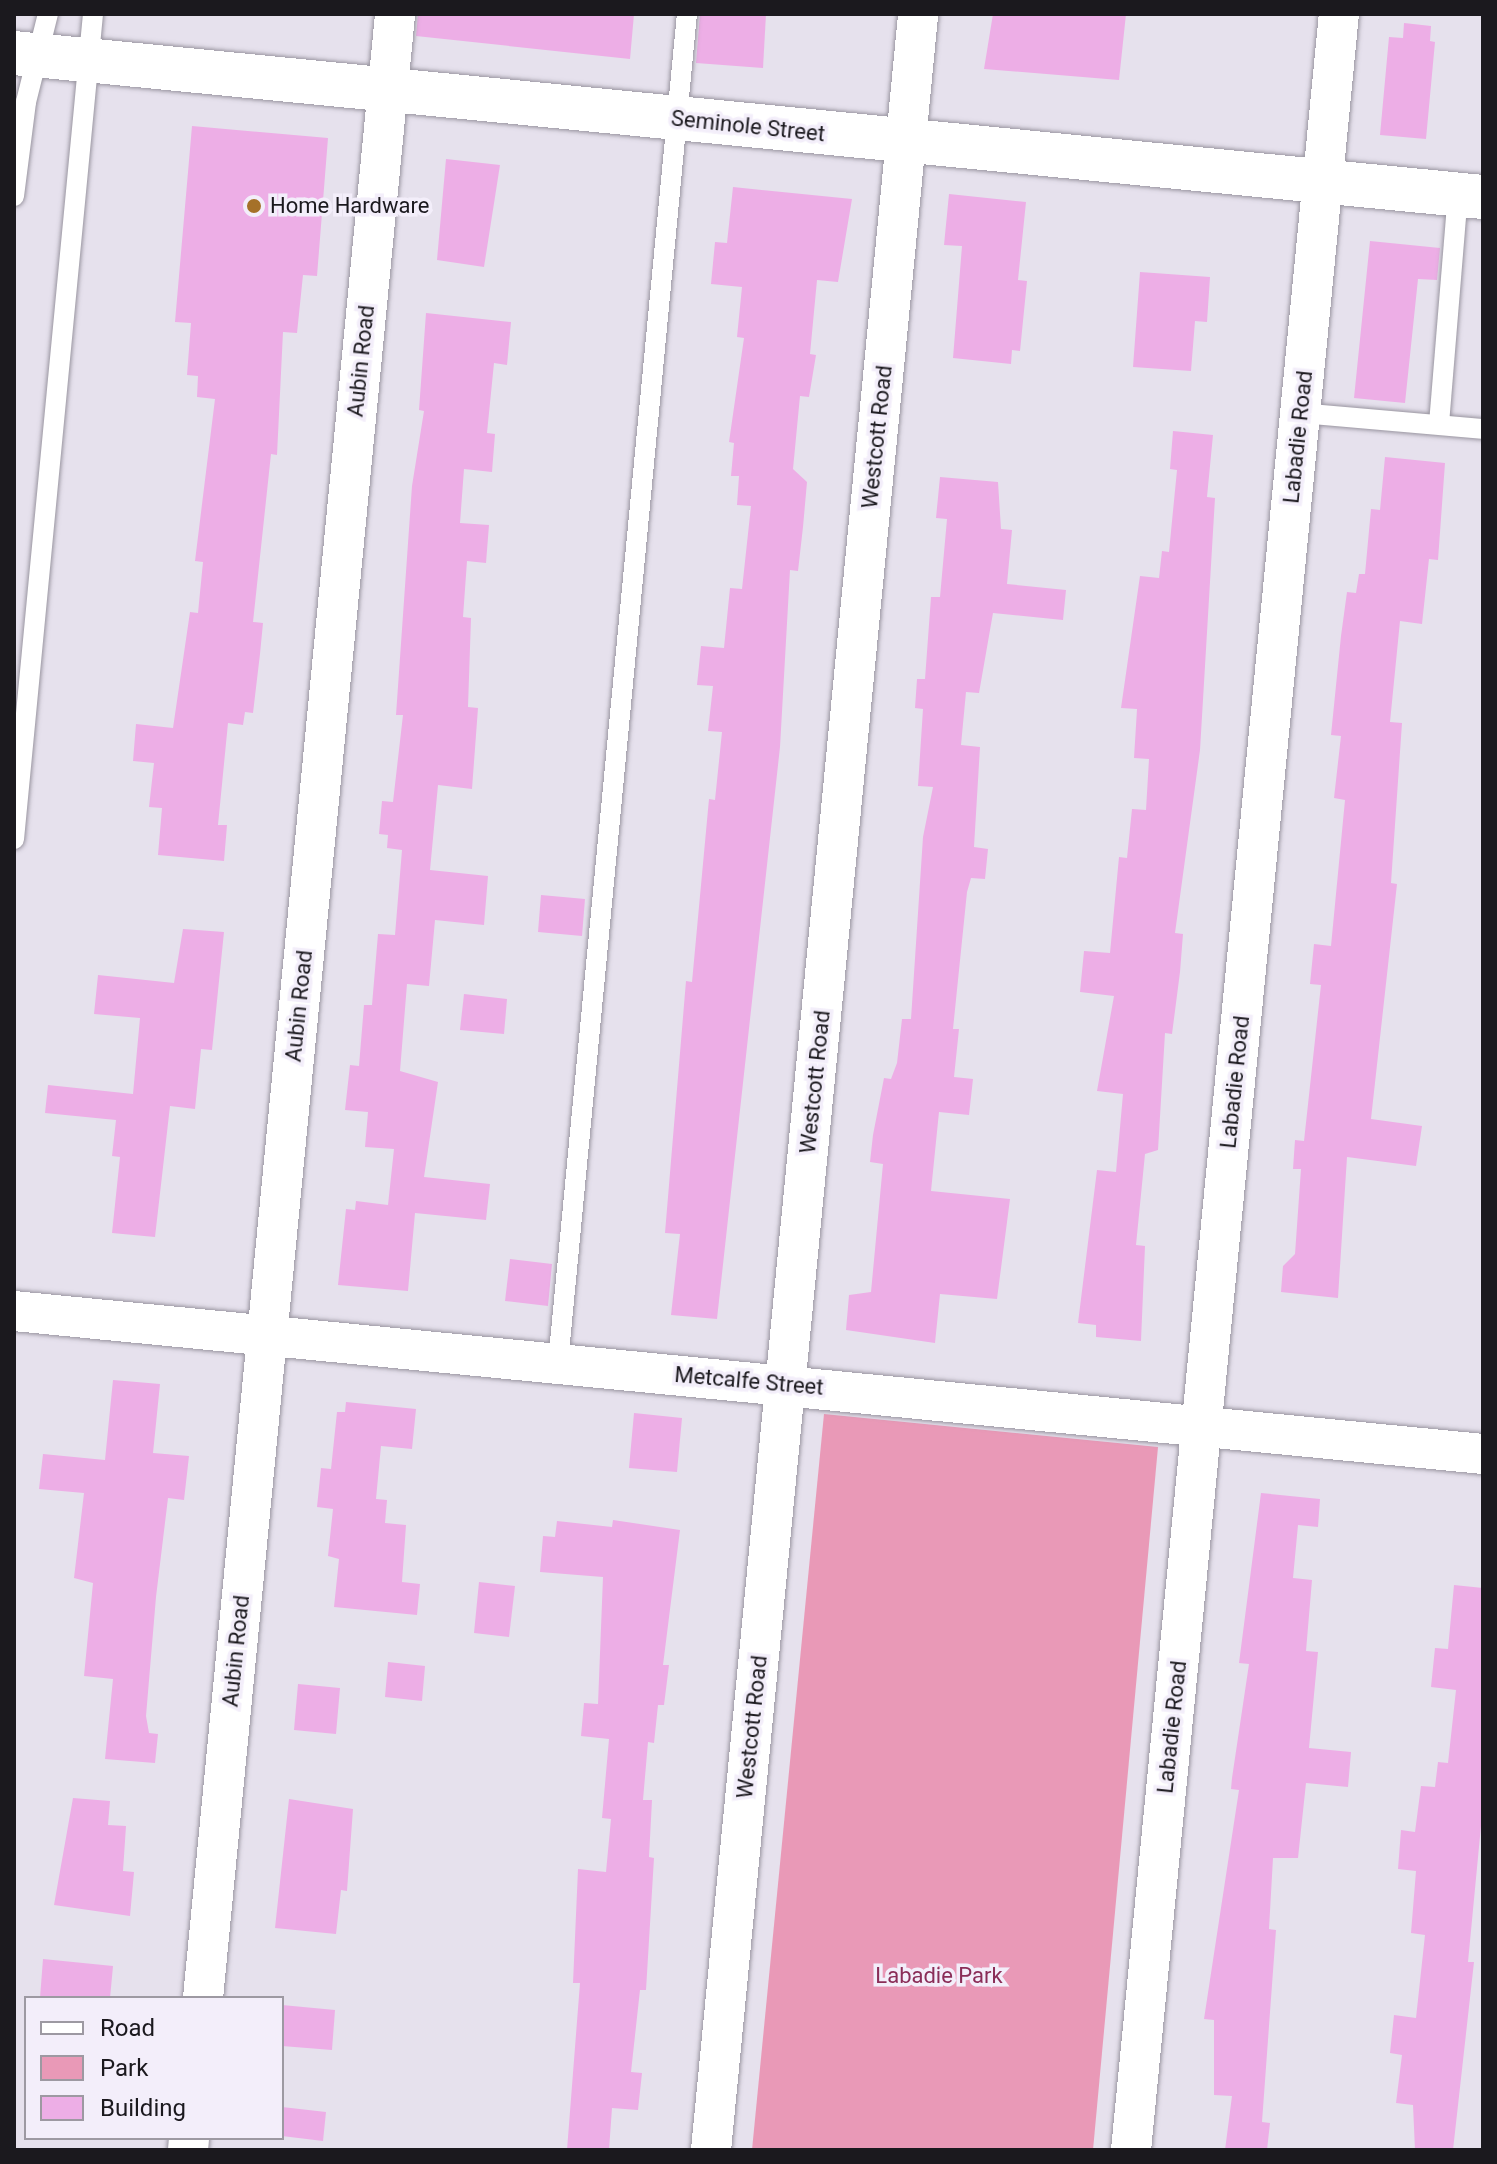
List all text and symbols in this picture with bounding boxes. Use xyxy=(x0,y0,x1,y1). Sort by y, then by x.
street label: Seminole Street xyxy=(670,105,826,147)
place label: Home Hardware xyxy=(270,193,429,219)
marker: Home Hardware xyxy=(245,197,263,215)
street label: Aubin Road xyxy=(342,304,380,418)
street label: Westcott Road xyxy=(856,364,898,510)
street label: Labadie Road xyxy=(1278,369,1318,505)
street label: Aubin Road xyxy=(280,949,318,1063)
street label: Westcott Road xyxy=(794,1009,836,1155)
street label: Labadie Road xyxy=(1215,1014,1255,1150)
street label: Metcalfe Street xyxy=(673,1361,825,1401)
street label: Aubin Road xyxy=(217,1594,255,1708)
street label: Westcott Road xyxy=(731,1654,773,1800)
street label: Labadie Road xyxy=(1152,1659,1192,1795)
park label: Labadie Park xyxy=(875,1963,1003,1989)
legend xyxy=(24,1996,284,2140)
text: Road xyxy=(100,2014,155,2042)
text: Park xyxy=(100,2054,148,2082)
text: Building xyxy=(100,2094,186,2122)

